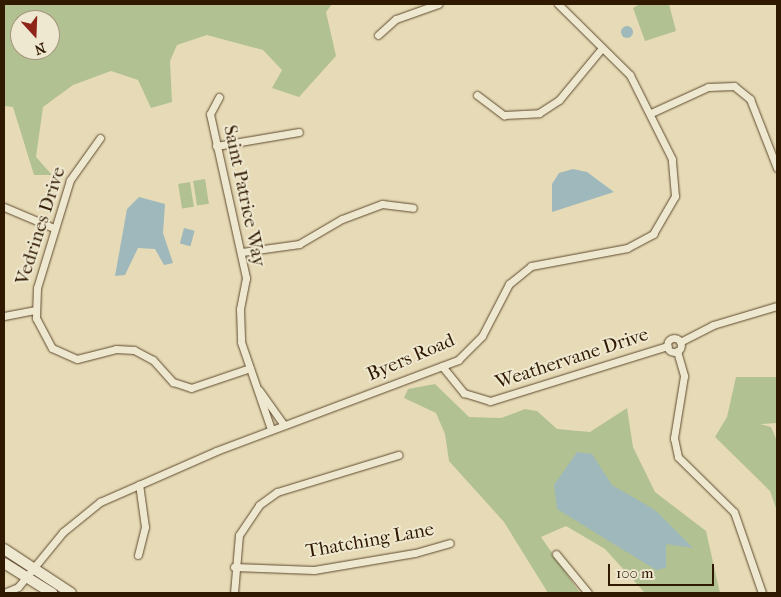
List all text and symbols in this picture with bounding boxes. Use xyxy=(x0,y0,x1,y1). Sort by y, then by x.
north arrow xyxy=(10,10,60,60)
text: N xyxy=(32,39,48,58)
street label: Saint Patrice Way xyxy=(218,123,270,269)
street label: Vedrines Drive xyxy=(11,164,71,288)
street label: Weathervane Drive xyxy=(493,324,651,394)
street label: Byers Road xyxy=(364,329,458,387)
street label: Thatching Lane xyxy=(304,518,436,564)
scale bar xyxy=(611,554,717,586)
text: 100 m xyxy=(616,564,654,582)

